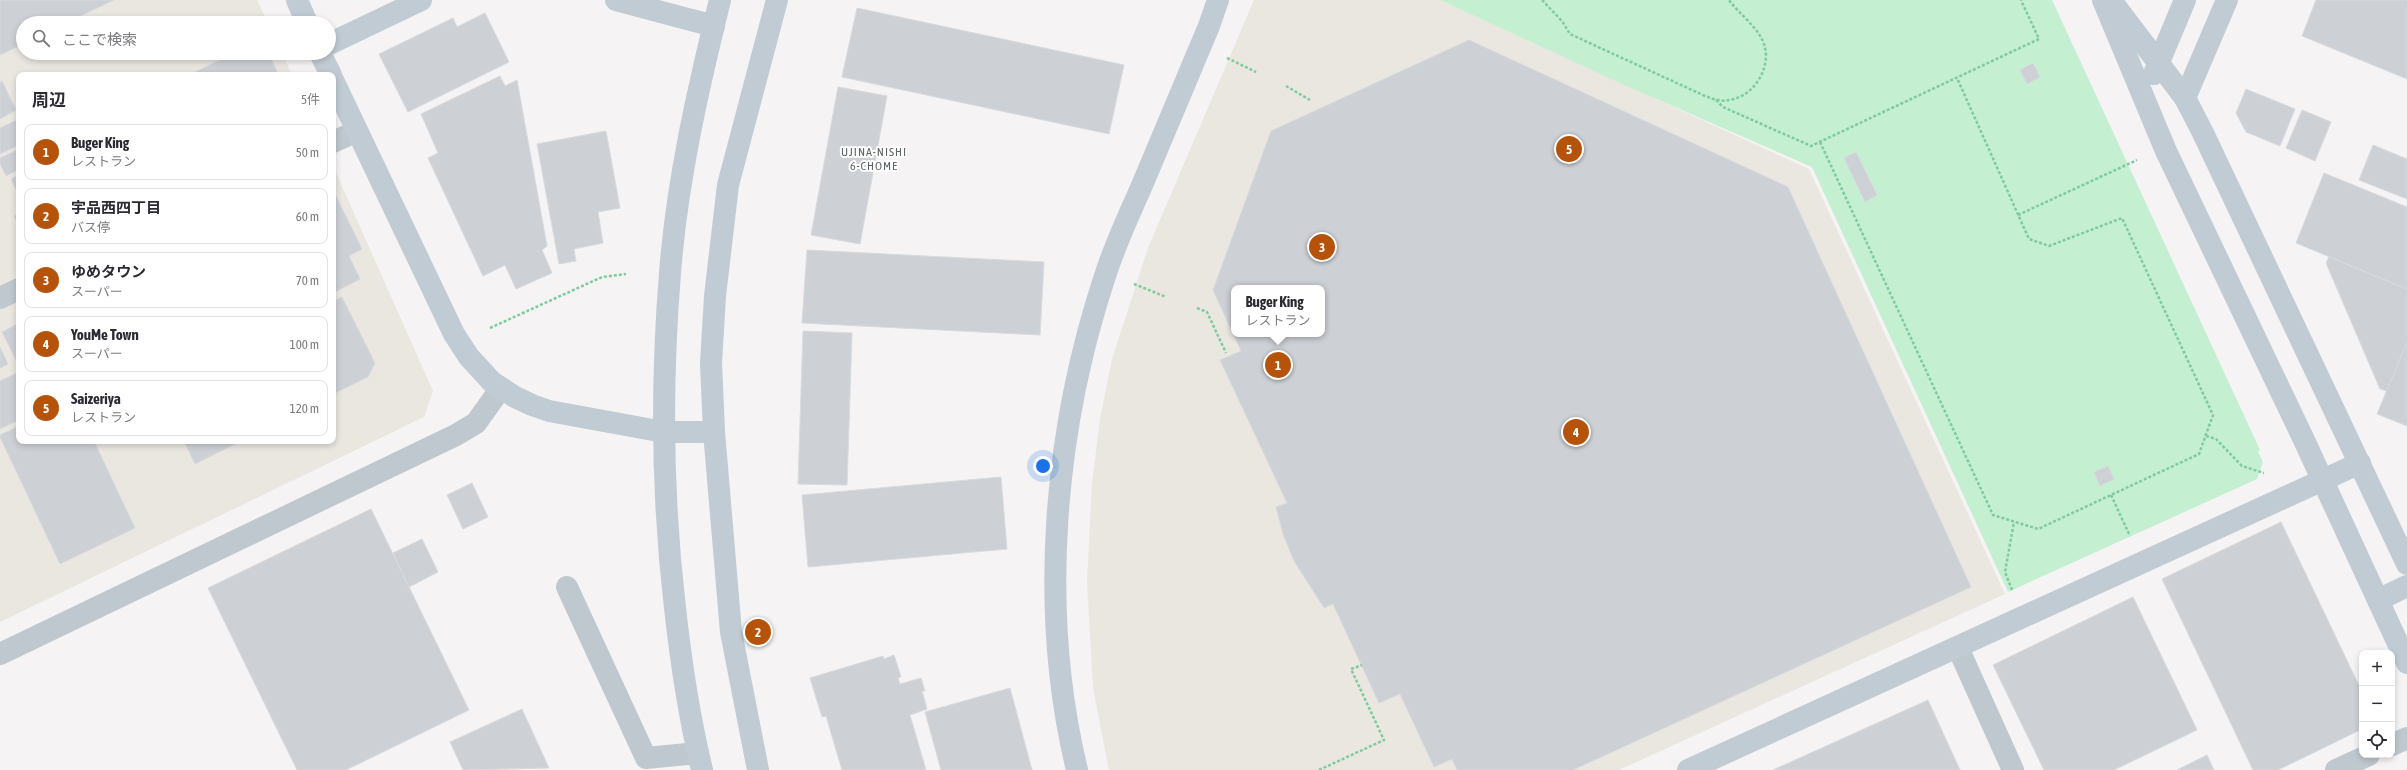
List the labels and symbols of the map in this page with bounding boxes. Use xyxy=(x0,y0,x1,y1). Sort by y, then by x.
pin: 5 xyxy=(1556,134,1582,164)
district label: UJINA-NISHI 6-CHOME xyxy=(841,145,907,173)
pin: 3 xyxy=(1309,232,1335,262)
pin: 1 xyxy=(1265,350,1291,380)
pin: 4 xyxy=(1563,417,1589,447)
your location xyxy=(1033,456,1053,476)
pin: 2 xyxy=(745,617,771,647)

